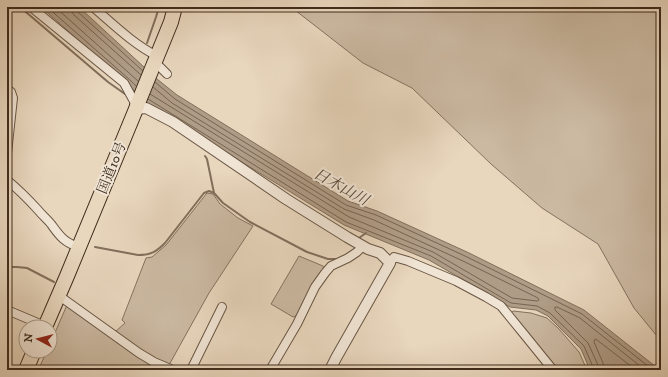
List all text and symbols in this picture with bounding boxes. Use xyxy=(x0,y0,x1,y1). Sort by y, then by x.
street label: 国道10号 xyxy=(93,139,131,197)
water label: 日木山川 xyxy=(310,164,374,211)
north arrow xyxy=(18,319,58,359)
text: N xyxy=(22,333,37,343)

